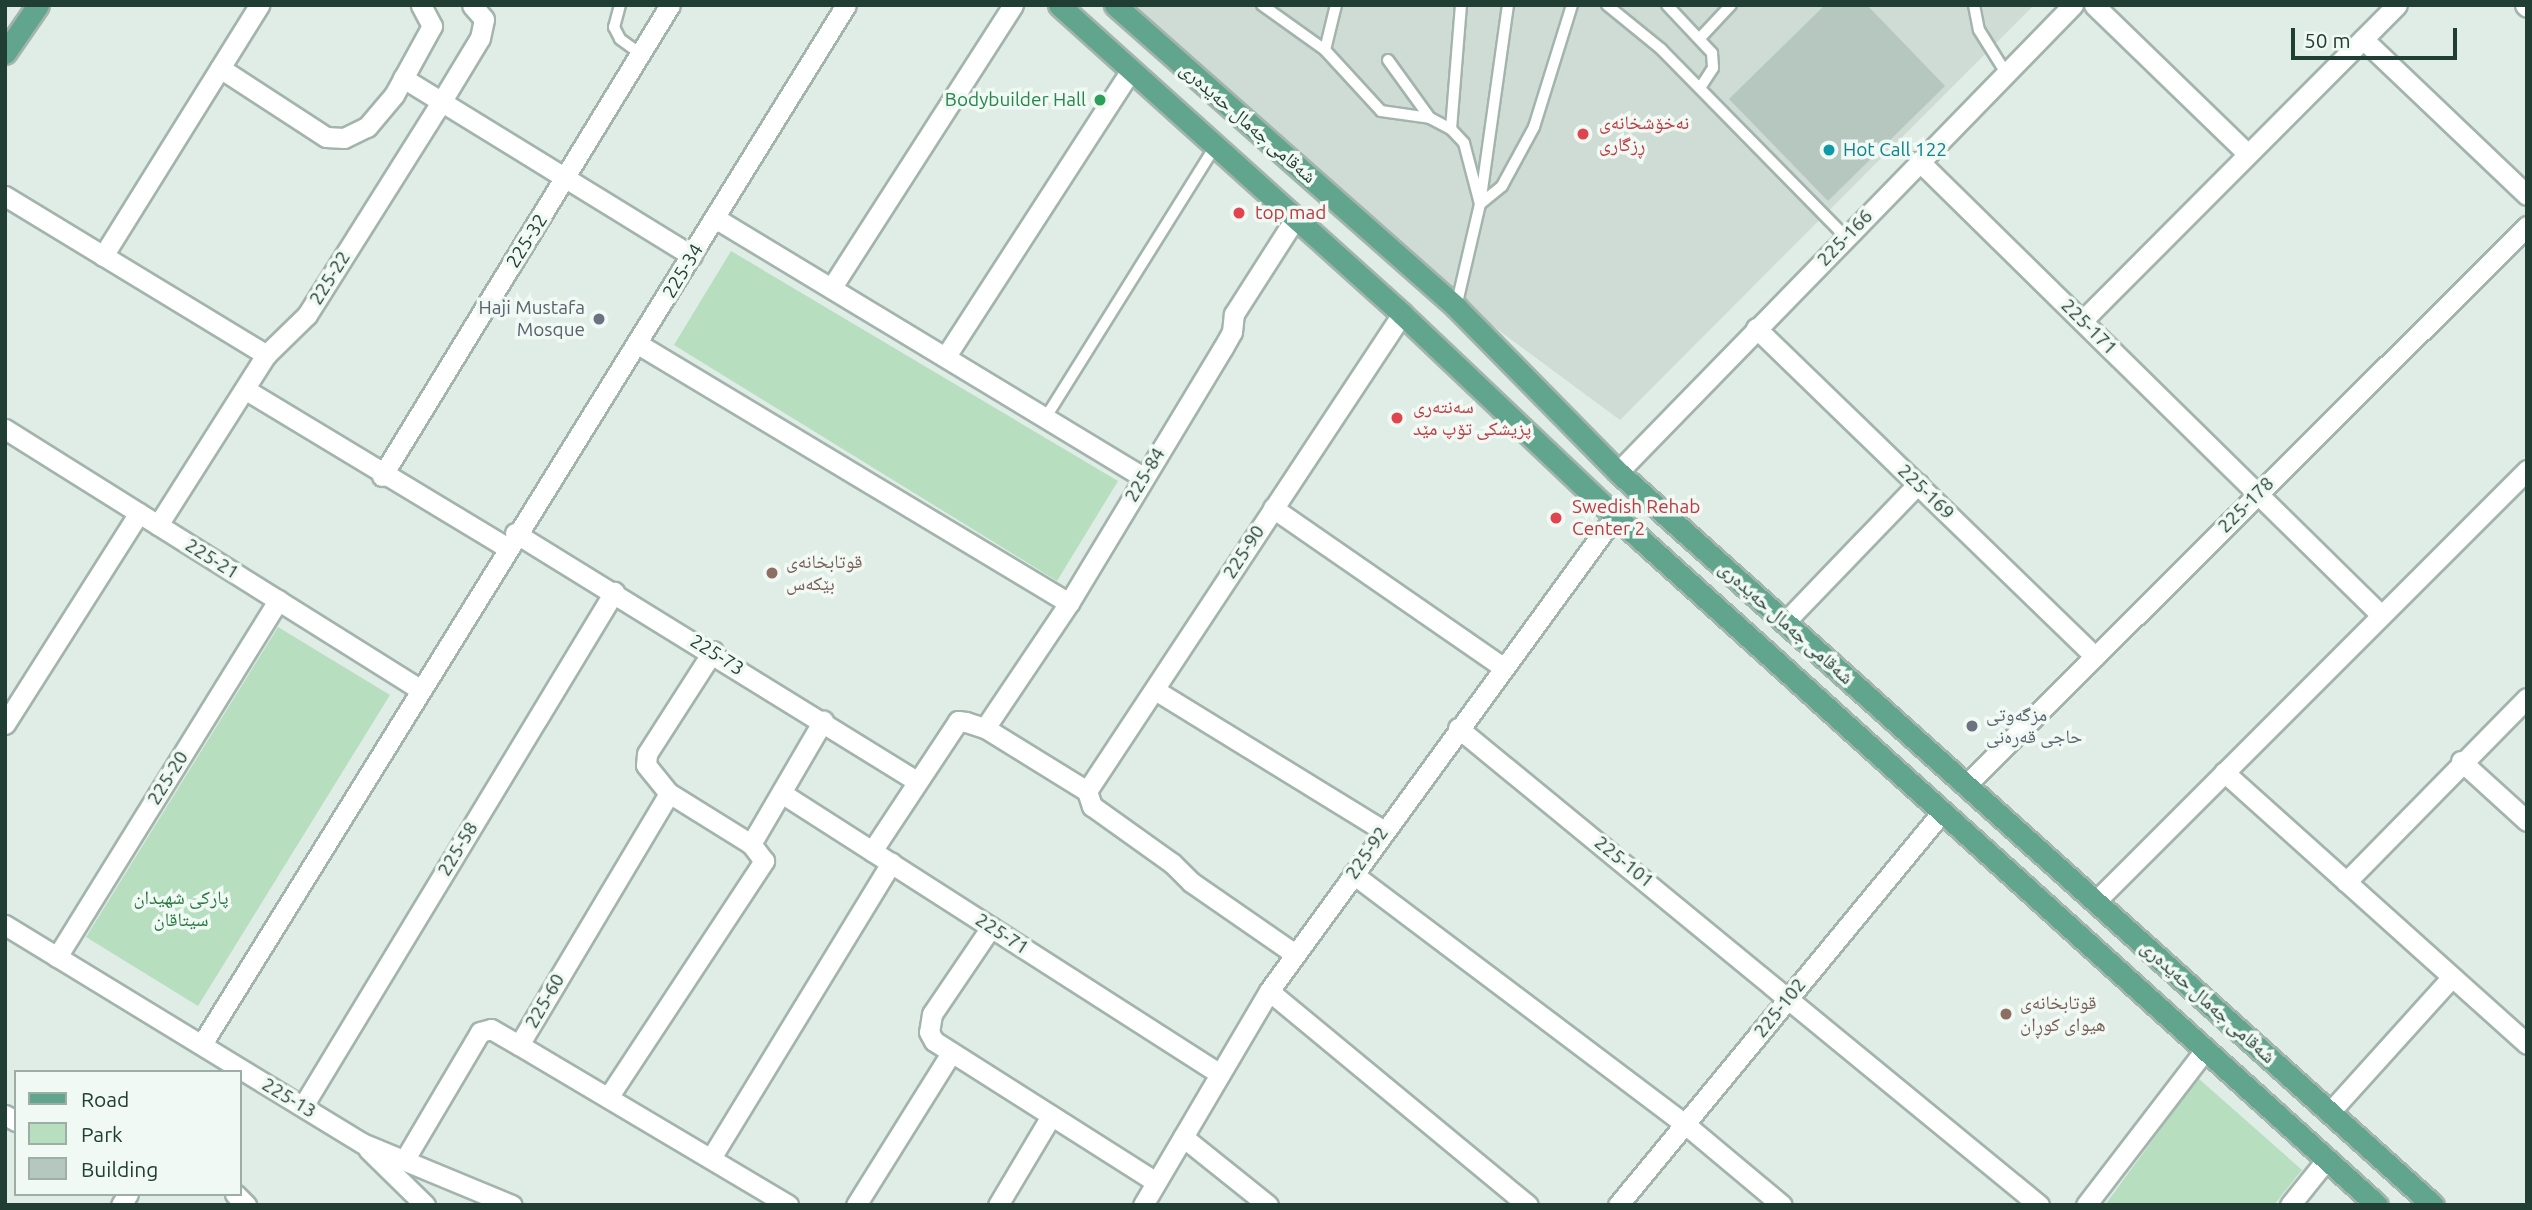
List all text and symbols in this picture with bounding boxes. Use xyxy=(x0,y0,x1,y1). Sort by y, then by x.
scale bar xyxy=(2294,14,2460,58)
text: 50 m xyxy=(2304,28,2351,52)
street label: شەقامی جەمال حەیدەری xyxy=(1175,58,1321,188)
place label: Bodybuilder Hall xyxy=(945,89,1086,111)
marker: Bodybuilder Hall xyxy=(1092,92,1108,108)
place label: نەخۆشخانەی ڕزگاری xyxy=(1599,112,1689,156)
marker: نەخۆشخانەی ڕزگاری xyxy=(1573,124,1593,144)
place label: Hot Call 122 xyxy=(1843,139,1947,161)
marker: Hot Call 122 xyxy=(1821,142,1837,158)
place label: top mad xyxy=(1255,202,1326,224)
marker: top mad xyxy=(1229,203,1249,223)
street label: 225-166 xyxy=(1813,205,1877,271)
street label: 225-32 xyxy=(502,210,552,272)
street label: 225-34 xyxy=(658,240,708,302)
street label: 225-22 xyxy=(305,247,355,309)
street label: 225-171 xyxy=(2056,294,2122,360)
place label: Haji Mustafa Mosque xyxy=(479,297,585,341)
marker: Haji Mustafa Mosque xyxy=(591,311,607,327)
place label: سەنتەری پزیشکی تۆپ مێد xyxy=(1413,396,1531,440)
marker: سەنتەری پزیشکی تۆپ مێد xyxy=(1387,408,1407,428)
street label: 225-84 xyxy=(1120,444,1170,506)
street label: 225-169 xyxy=(1893,460,1959,524)
street label: 225-178 xyxy=(2213,472,2279,538)
place label: Swedish Rehab Center 2 xyxy=(1572,496,1700,540)
marker: Swedish Rehab Center 2 xyxy=(1546,508,1566,528)
street label: 225-90 xyxy=(1218,521,1270,583)
street label: 225-21 xyxy=(181,534,243,584)
place label: قوتابخانەی بێكه‌س xyxy=(786,551,862,595)
street label: شەقامی جەمال حەیدەری xyxy=(1714,557,1858,689)
marker: قوتابخانەی بێكه‌س xyxy=(764,565,780,581)
street label: 225-73 xyxy=(686,630,748,680)
place label: مزگەوتی حاجی قەرەنی xyxy=(1986,704,2082,748)
marker: مزگەوتی حاجی قەرەنی xyxy=(1964,718,1980,734)
street label: 225-20 xyxy=(143,747,193,809)
street label: 225-58 xyxy=(433,818,483,880)
street label: 225-92 xyxy=(1341,822,1393,884)
street label: 225-101 xyxy=(1590,831,1658,893)
park label: پارکی شهیدان سیتاقان xyxy=(133,887,229,931)
street label: 225-71 xyxy=(971,908,1033,960)
street label: شەقامی جەمال حەیدەری xyxy=(2136,936,2280,1068)
street label: 225-60 xyxy=(520,970,570,1032)
street label: 225-102 xyxy=(1749,974,1811,1042)
place label: قوتابخانەی هیوای کوڕان xyxy=(2020,992,2106,1036)
marker: قوتابخانەی هیوای کوڕان xyxy=(1998,1006,2014,1022)
legend xyxy=(14,1070,242,1196)
street label: 225-13 xyxy=(258,1073,320,1123)
text: Road xyxy=(81,1087,129,1111)
text: Park xyxy=(81,1122,123,1146)
text: Building xyxy=(81,1157,158,1181)

